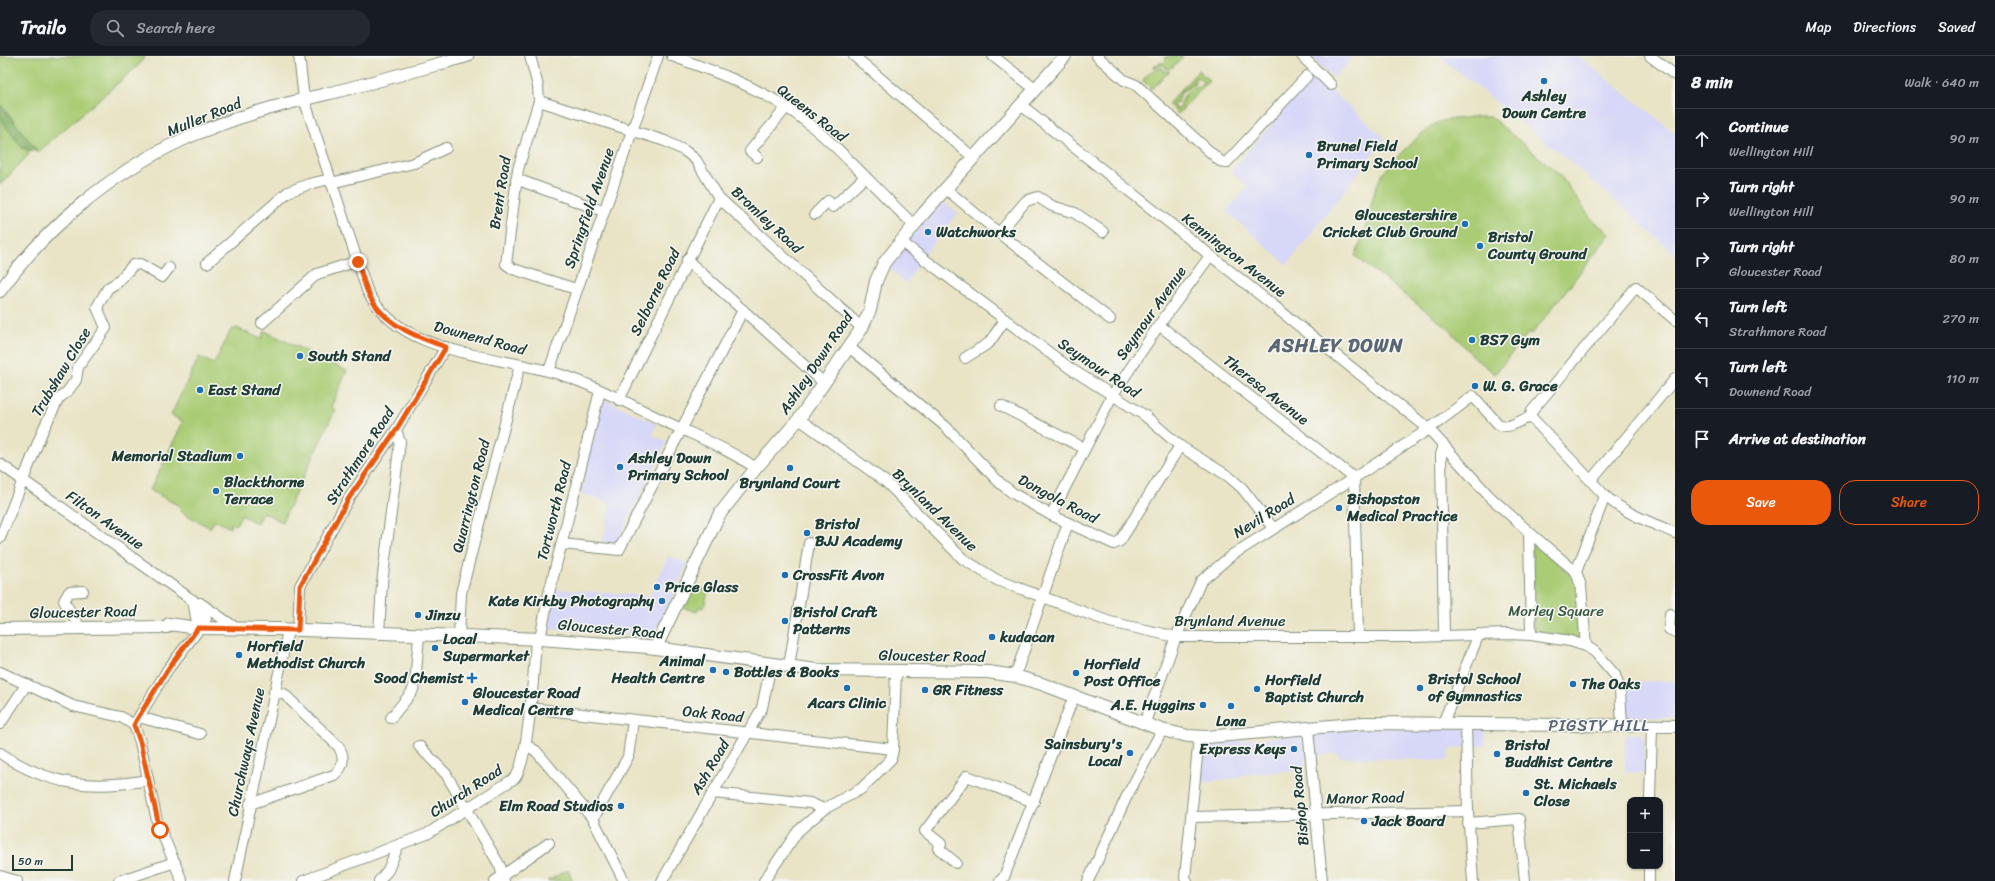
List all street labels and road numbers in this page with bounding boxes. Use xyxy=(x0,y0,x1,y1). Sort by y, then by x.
street label: Queens Road xyxy=(771,77,854,150)
street label: Muller Road xyxy=(163,90,246,144)
street label: Springfield Avenue xyxy=(556,144,622,272)
street label: Brent Road xyxy=(481,154,519,231)
street label: Bromley Road xyxy=(725,180,810,261)
street label: Kennington Avenue xyxy=(1176,206,1292,304)
street label: Selborne Road xyxy=(623,243,688,340)
street label: Seymour Avenue xyxy=(1109,260,1193,366)
street label: Ashley Down Road xyxy=(771,305,861,421)
street label: Downend Road xyxy=(431,313,530,363)
street label: Trubshaw Close xyxy=(24,322,98,422)
street label: Seymour Road xyxy=(1053,331,1146,406)
street label: Theresa Avenue xyxy=(1217,348,1315,432)
street label: Strathmore Road xyxy=(319,401,402,510)
street label: Quarrington Road xyxy=(444,436,498,555)
street label: Tortworth Road xyxy=(529,457,579,564)
street label: Brynland Avenue xyxy=(886,462,984,558)
street label: Dongola Road xyxy=(1013,467,1104,532)
street label: Filton Avenue xyxy=(60,483,150,557)
street label: Nevil Road xyxy=(1228,486,1301,545)
street label: Gloucester Road xyxy=(29,598,138,626)
street label: Brynland Avenue xyxy=(1174,608,1286,634)
street label: Gloucester Road xyxy=(557,611,666,647)
street label: Gloucester Road xyxy=(878,642,987,670)
street label: Churchways Avenue xyxy=(220,685,272,819)
street label: Oak Road xyxy=(681,698,746,730)
street label: Ash Road xyxy=(683,733,737,801)
street label: Church Road xyxy=(424,757,509,824)
street label: Bishop Road xyxy=(1283,764,1316,847)
street label: Manor Road xyxy=(1326,784,1405,812)

